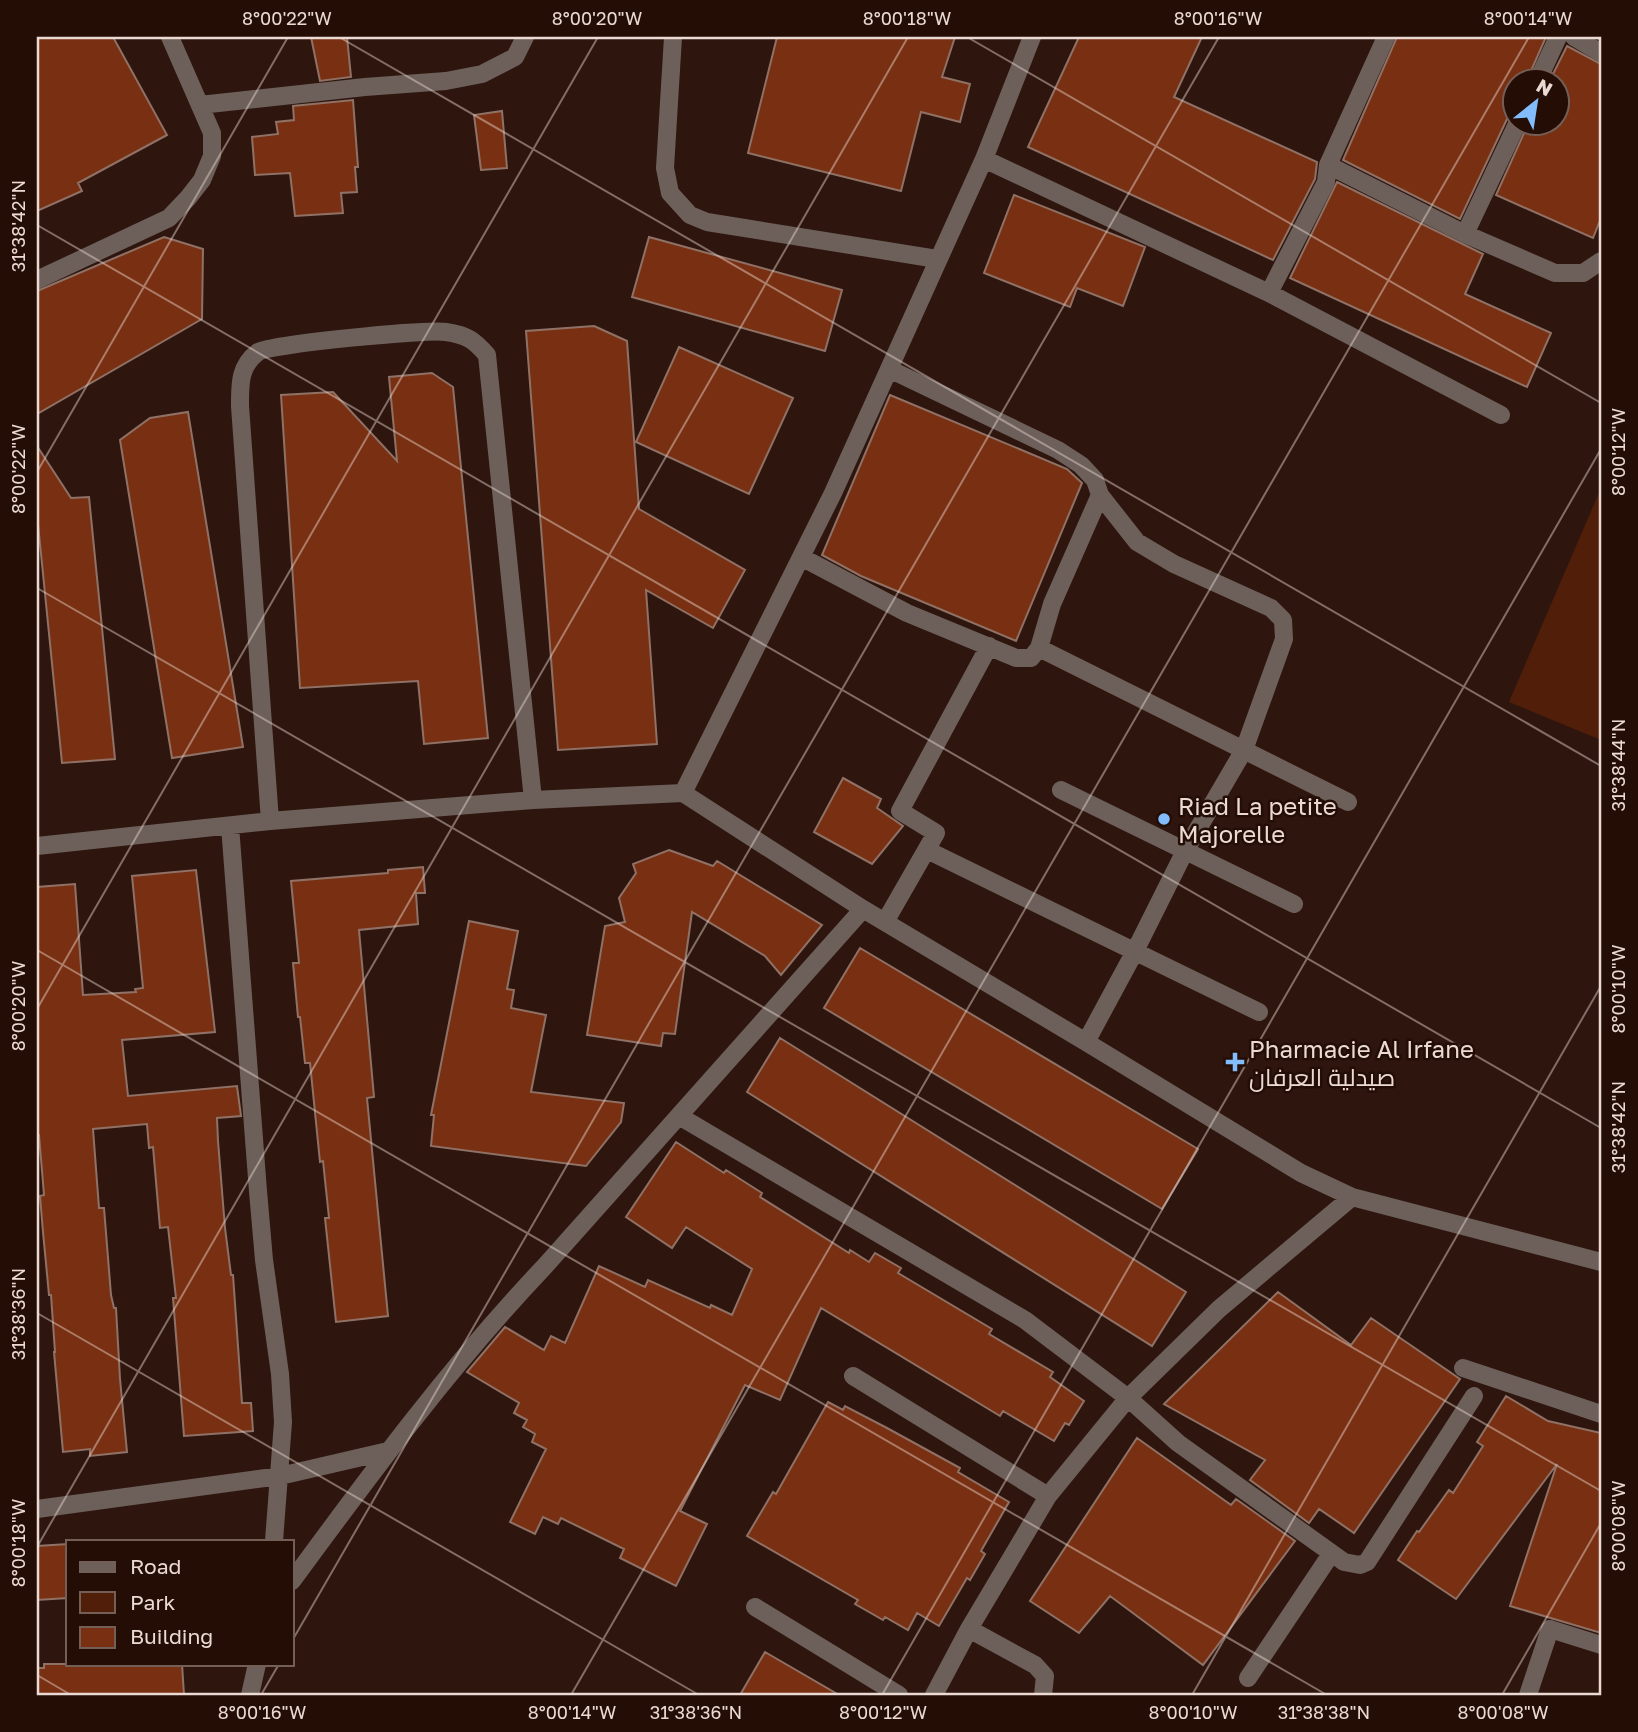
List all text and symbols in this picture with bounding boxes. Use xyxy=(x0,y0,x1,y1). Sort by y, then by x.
text: 8°00'22"W xyxy=(242,7,332,29)
text: 8°00'20"W xyxy=(552,7,642,29)
text: 8°00'18"W xyxy=(863,7,951,29)
text: 8°00'16"W xyxy=(1174,7,1262,29)
text: 8°00'14"W xyxy=(1484,7,1572,29)
north arrow xyxy=(1502,66,1572,136)
text: N xyxy=(1533,73,1557,100)
text: 31°38'42"N xyxy=(7,180,29,272)
text: 8°00'12"W xyxy=(1607,408,1629,496)
text: 8°00'22"W xyxy=(7,424,29,514)
text: 31°38'44"N xyxy=(1607,719,1629,811)
place label: Riad La petite Majorelle xyxy=(1178,791,1337,848)
marker: Riad La petite Majorelle xyxy=(1156,811,1172,827)
text: 8°00'10"W xyxy=(1607,945,1629,1033)
text: 8°00'20"W xyxy=(7,961,29,1051)
place label: Pharmacie Al Irfane صيدلية العرفان xyxy=(1249,1034,1474,1092)
marker: Pharmacie Al Irfane صيدلية العرفان xyxy=(1227,1054,1243,1070)
text: 31°38'42"N xyxy=(1607,1081,1629,1173)
text: 31°38'36"N xyxy=(7,1268,29,1360)
text: 8°00'08"W xyxy=(1607,1480,1629,1572)
text: 8°00'18"W xyxy=(7,1499,29,1587)
legend xyxy=(66,1540,294,1666)
text: Road xyxy=(130,1553,181,1579)
text: Park xyxy=(130,1589,176,1615)
text: Building xyxy=(130,1623,213,1649)
text: 8°00'16"W xyxy=(218,1701,306,1723)
text: 8°00'14"W xyxy=(528,1701,616,1723)
text: 31°38'36"N xyxy=(650,1701,742,1723)
text: 8°00'12"W xyxy=(839,1701,927,1723)
text: 8°00'10"W xyxy=(1149,1701,1237,1723)
text: 31°38'38"N xyxy=(1278,1701,1370,1723)
text: 8°00'08"W xyxy=(1457,1701,1549,1723)

